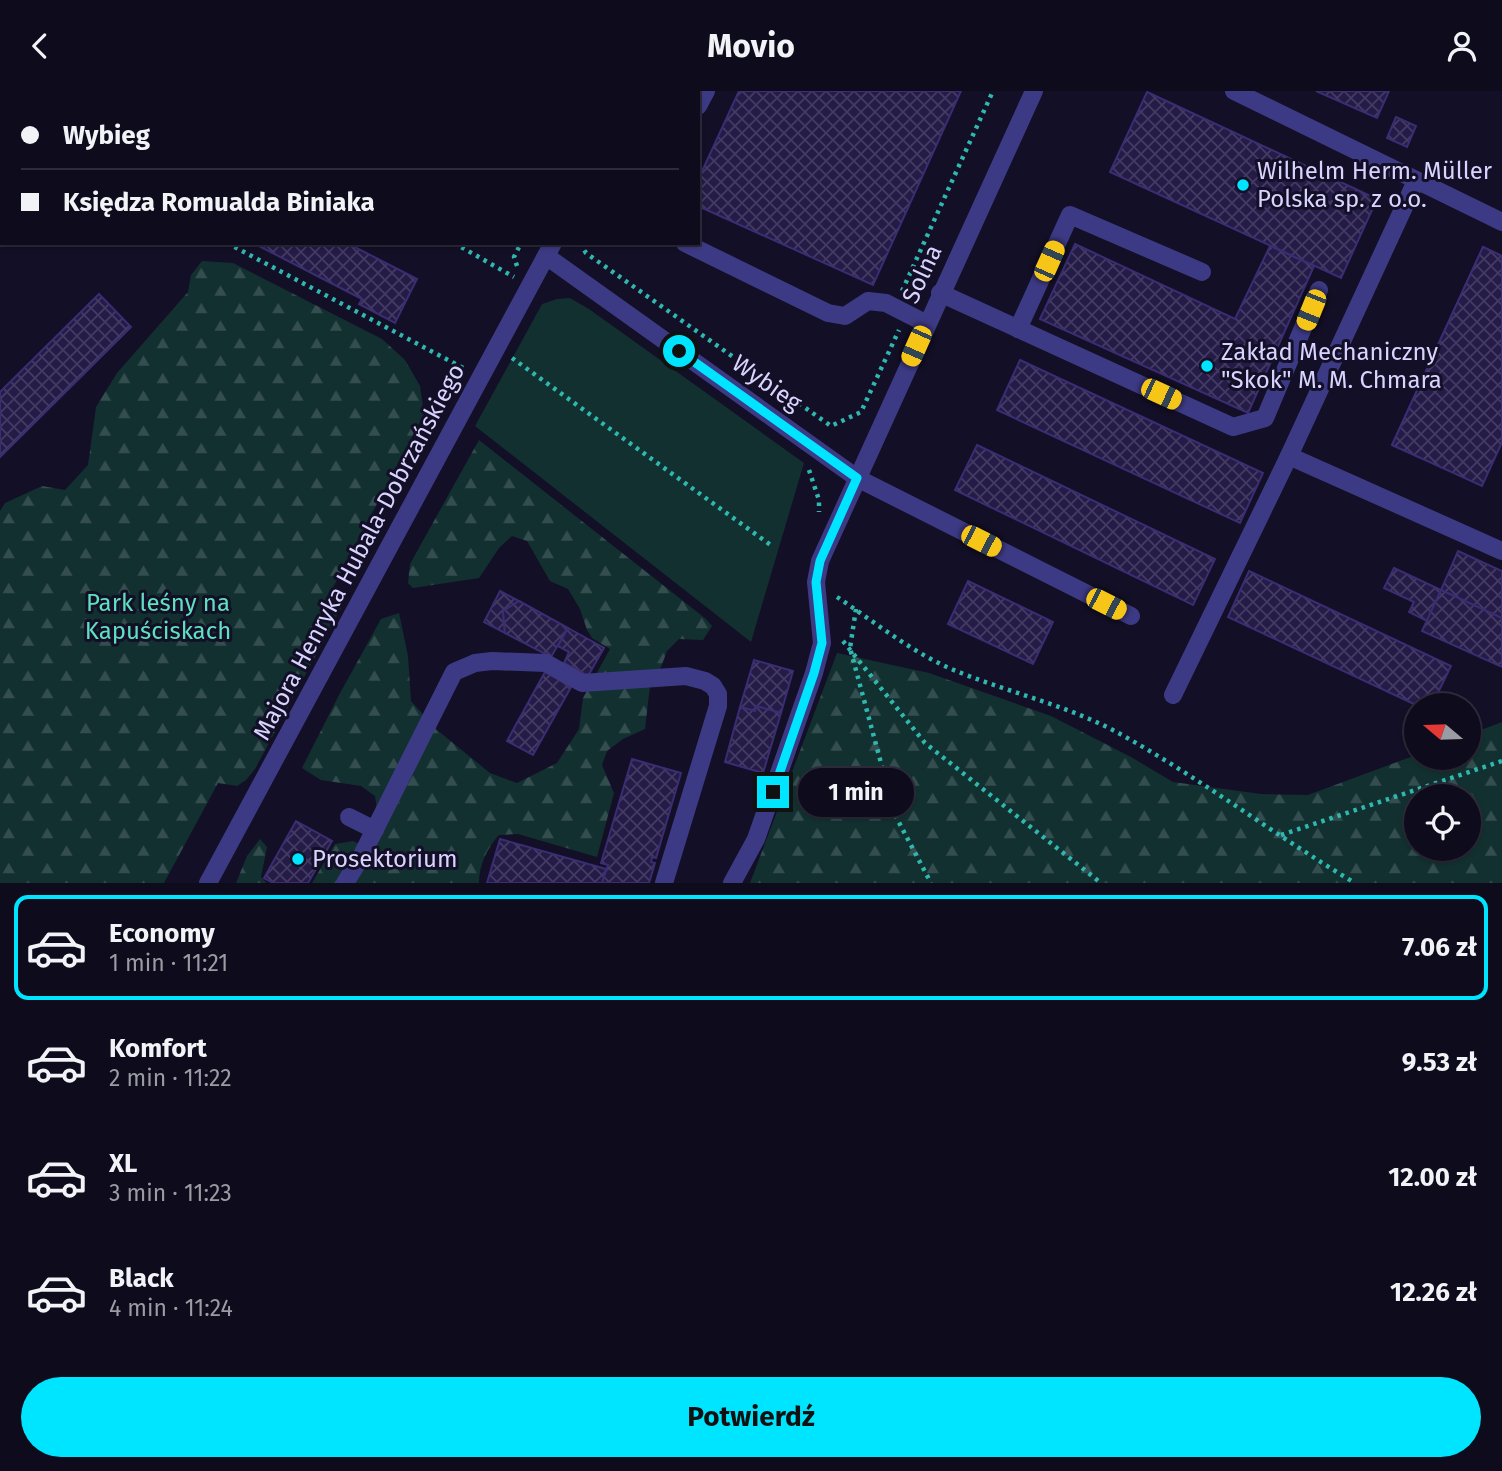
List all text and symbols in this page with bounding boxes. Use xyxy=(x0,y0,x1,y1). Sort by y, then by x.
icon: back xyxy=(21,27,59,65)
text: Movio xyxy=(707,27,795,65)
icon: person xyxy=(1443,27,1481,65)
text: Wybieg xyxy=(63,120,150,151)
place label: Wilhelm Herm. Müller Polska sp. z o.o. xyxy=(1257,157,1493,213)
marker: Wilhelm Herm. Müller Polska sp. z o.o. xyxy=(1235,177,1251,193)
text: Księdza Romualda Biniaka xyxy=(63,187,375,218)
car xyxy=(1031,238,1068,284)
street label: Solna xyxy=(896,240,948,308)
car xyxy=(1294,287,1329,333)
car xyxy=(898,323,935,369)
route start xyxy=(663,335,695,367)
place label: Zakład Mechaniczny "Skok" M. M. Chmara xyxy=(1221,338,1442,394)
street label: Wybieg xyxy=(727,349,807,417)
marker: Zakład Mechaniczny "Skok" M. M. Chmara xyxy=(1199,358,1215,374)
street label: Majora Henryka Hubala-Dobrzańskiego xyxy=(248,359,470,745)
car xyxy=(1138,376,1185,412)
car xyxy=(958,522,1005,560)
car xyxy=(1083,585,1130,623)
park label: Park leśny na Kapuściskach xyxy=(85,589,231,645)
north arrow xyxy=(1404,693,1480,770)
map controls xyxy=(1404,693,1481,861)
callout: 1 min xyxy=(798,767,913,817)
route end xyxy=(757,776,789,808)
text: 1 min xyxy=(828,778,884,806)
button: locate xyxy=(1404,784,1481,861)
place label: Prosektorium xyxy=(312,845,458,873)
marker: Prosektorium xyxy=(290,851,306,867)
icon: car xyxy=(25,916,88,979)
text: Economy xyxy=(109,918,215,949)
text: 7.06 zł xyxy=(1402,932,1477,963)
text: 1 min · 11:21 xyxy=(109,949,228,977)
icon: car xyxy=(25,1031,88,1094)
text: Komfort xyxy=(109,1033,207,1064)
text: 9.53 zł xyxy=(1402,1047,1477,1078)
text: 2 min · 11:22 xyxy=(109,1064,232,1092)
icon: car xyxy=(25,1146,88,1209)
text: XL xyxy=(109,1148,137,1179)
text: 12.00 zł xyxy=(1388,1162,1477,1193)
text: 3 min · 11:23 xyxy=(109,1179,232,1207)
icon: car xyxy=(25,1261,88,1324)
text: Black xyxy=(109,1263,174,1294)
text: 12.26 zł xyxy=(1390,1277,1477,1308)
text: 4 min · 11:24 xyxy=(109,1294,233,1322)
button: Potwierdź xyxy=(21,1377,1481,1457)

